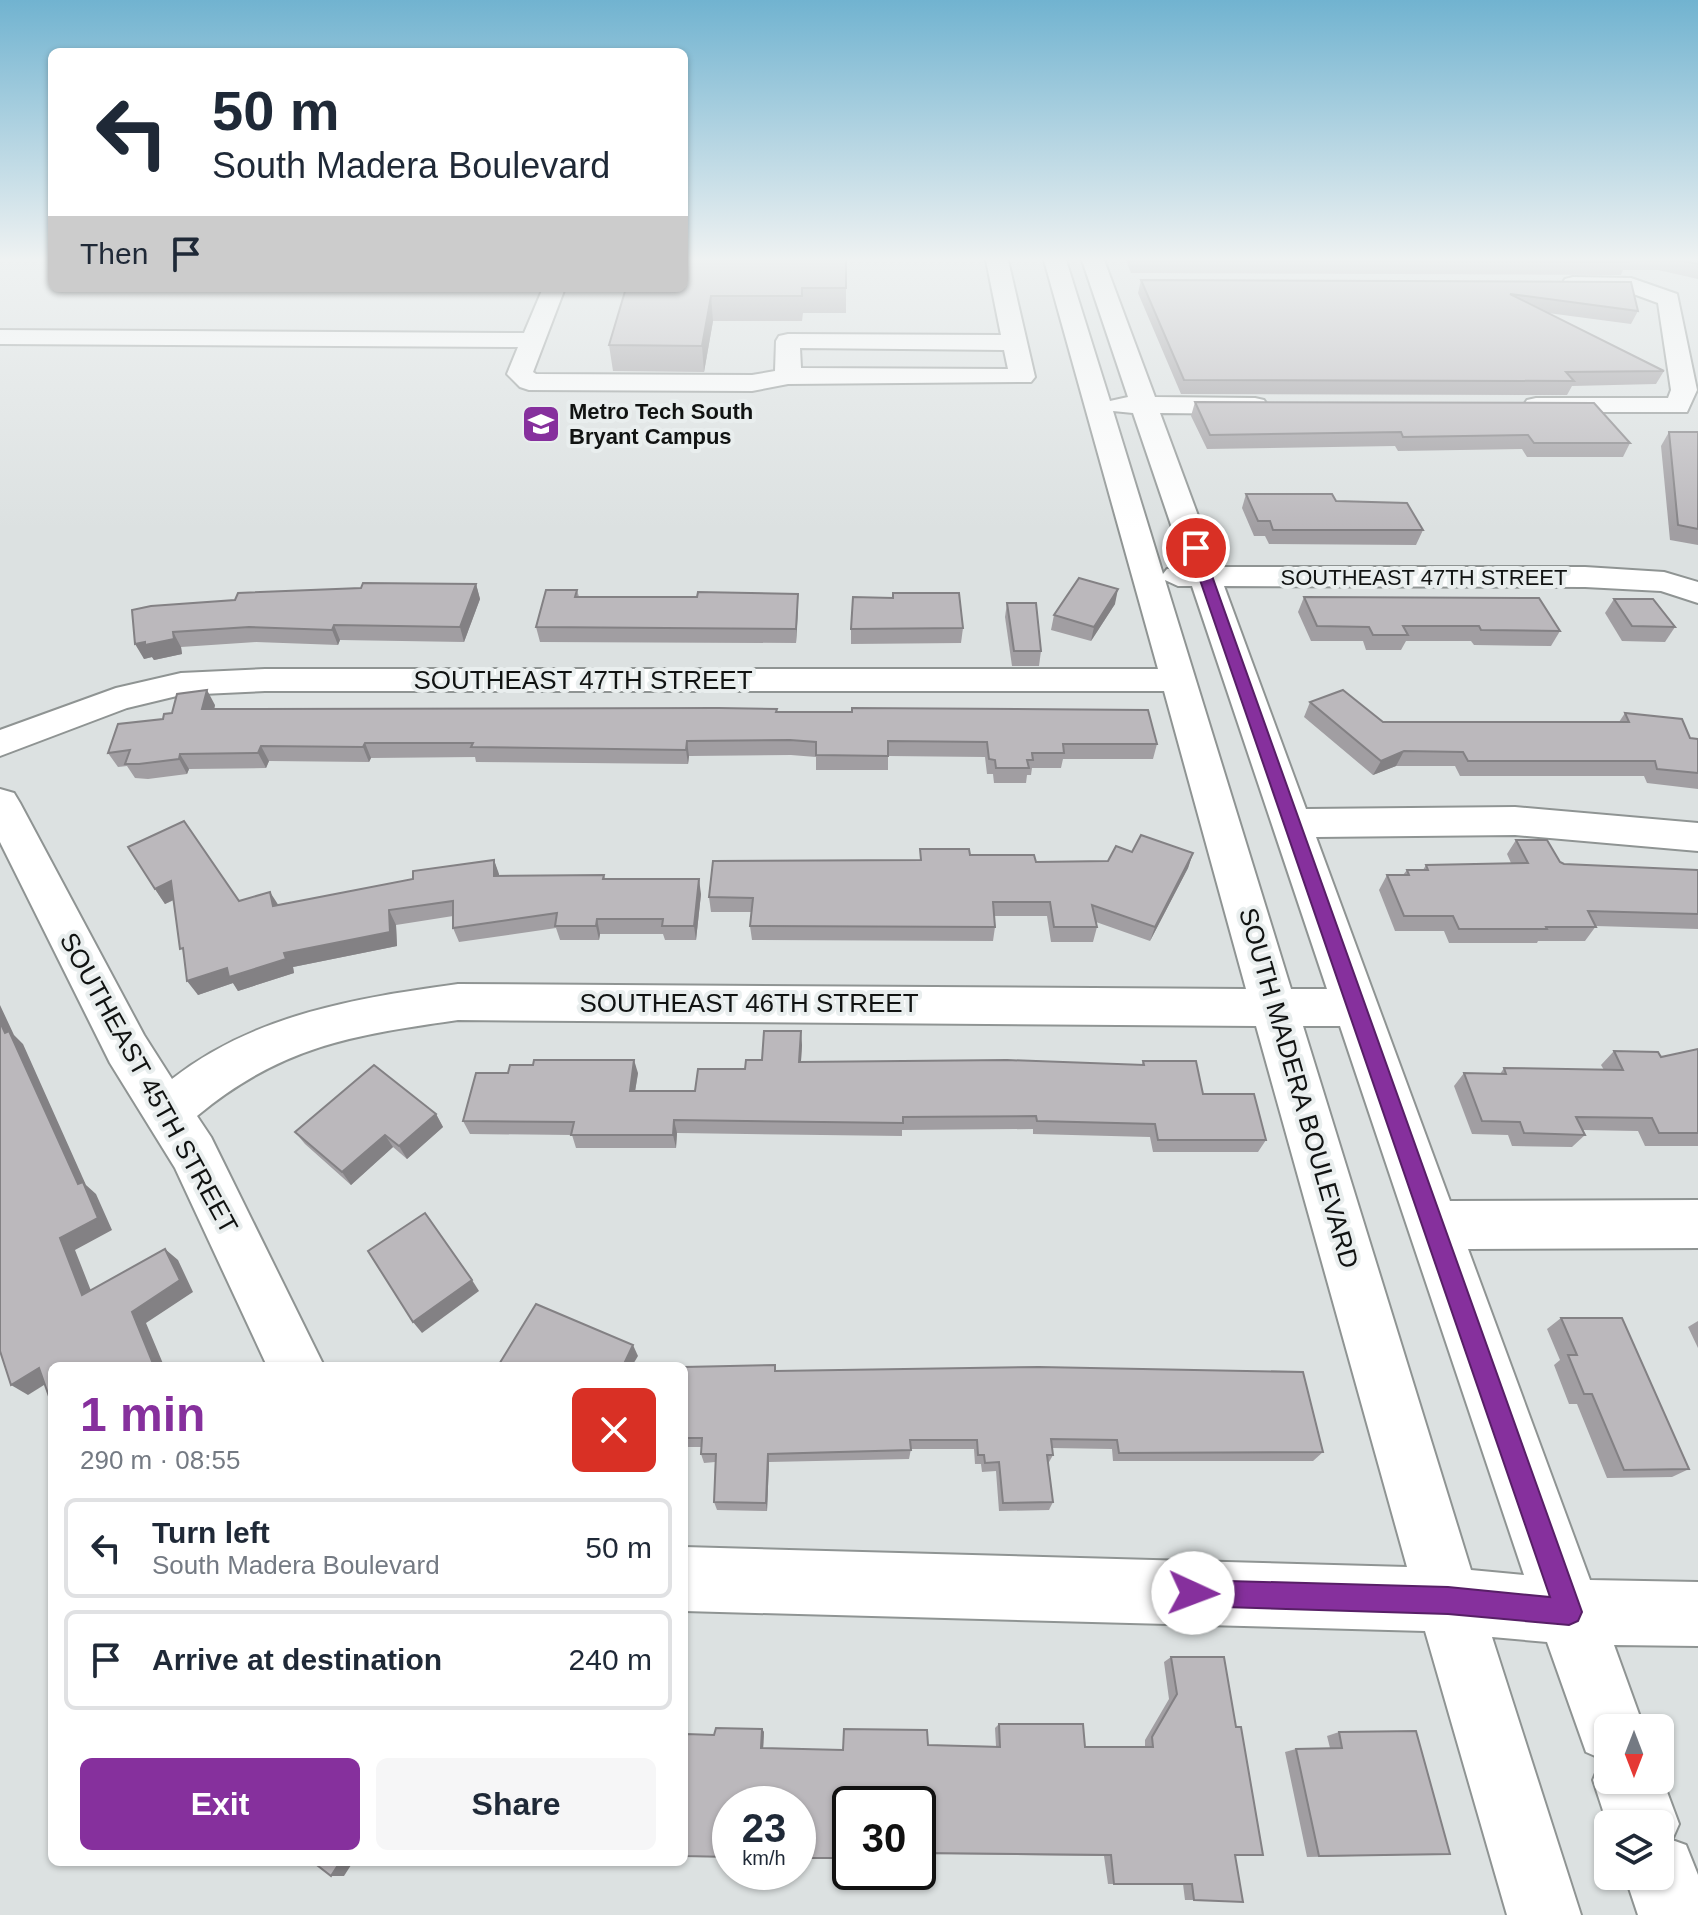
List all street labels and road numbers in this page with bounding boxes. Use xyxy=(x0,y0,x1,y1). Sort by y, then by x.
street label: SOUTHEAST 47TH STREET xyxy=(1281,565,1567,590)
street label: SOUTHEAST 47TH STREET xyxy=(413,665,753,695)
street label: SOUTH MADERA BOULEVARD xyxy=(1233,904,1365,1272)
street label: SOUTHEAST 45TH STREET xyxy=(54,927,244,1239)
street label: SOUTHEAST 46TH STREET xyxy=(579,988,919,1018)

